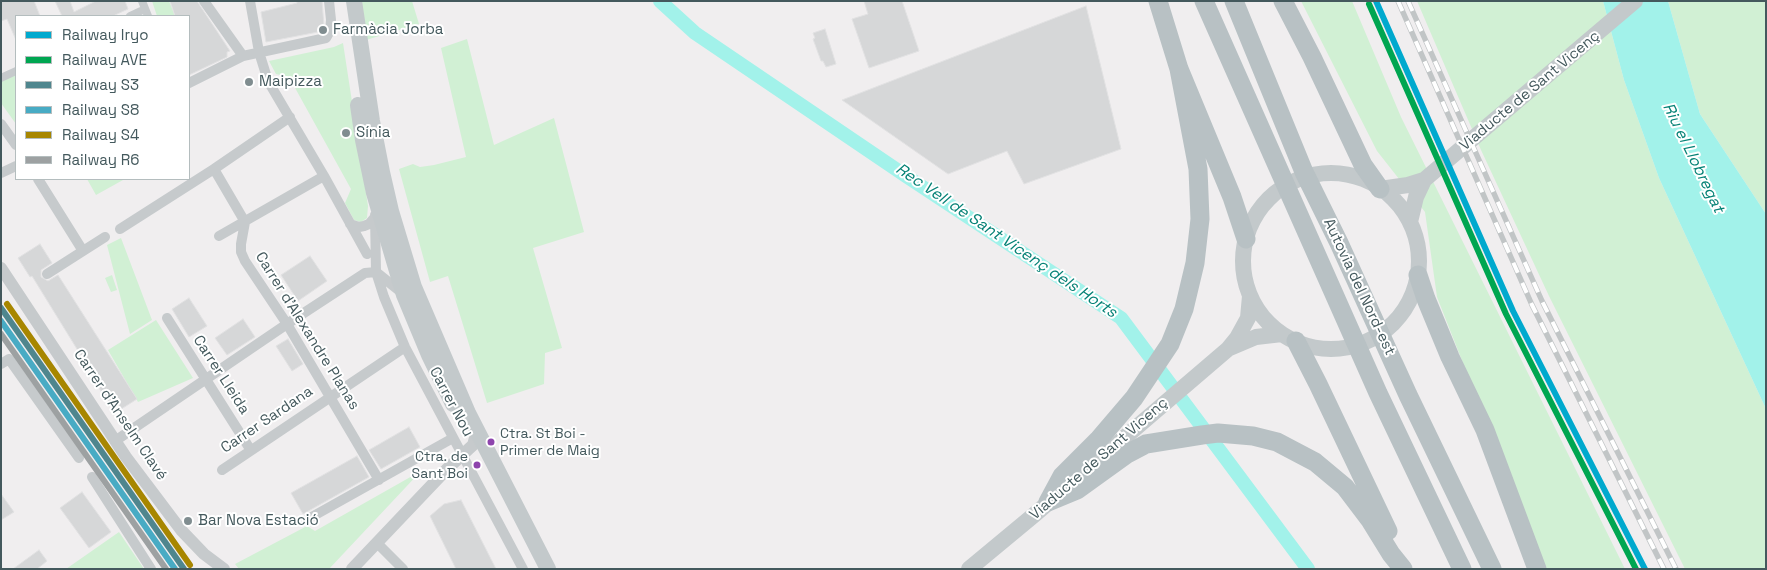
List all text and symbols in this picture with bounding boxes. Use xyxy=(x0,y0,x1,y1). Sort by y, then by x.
legend xyxy=(15,15,190,180)
place label: Farmàcia Jorba xyxy=(333,21,443,39)
marker: Farmàcia Jorba xyxy=(317,24,329,36)
text: Railway Iryo xyxy=(62,25,149,44)
street label: Viaducte de Sant Vicenç xyxy=(1456,27,1604,155)
text: Railway AVE xyxy=(62,50,147,69)
place label: Maipizza xyxy=(259,73,322,91)
text: Railway S3 xyxy=(62,75,139,94)
marker: Maipizza xyxy=(243,76,255,88)
text: Railway S8 xyxy=(62,100,139,119)
water label: Riu el Llobregat xyxy=(1658,100,1728,216)
place label: Sínia xyxy=(356,124,390,142)
text: Railway S4 xyxy=(62,125,139,144)
marker: Sínia xyxy=(340,127,352,139)
text: Railway R6 xyxy=(62,150,139,169)
water label: Rec Vell de Sant Vicenç dels Horts xyxy=(892,160,1120,322)
street label: Autovia del Nord-est xyxy=(1319,216,1399,358)
street label: Carrer d'Alexandre Planas xyxy=(251,249,363,413)
street label: Carrer Lleida xyxy=(189,332,253,418)
street label: Carrer d'Anselm Clavé xyxy=(70,346,170,484)
street label: Carrer Nou xyxy=(425,364,477,440)
street label: Carrer Sardana xyxy=(218,383,316,457)
street label: Viaducte de Sant Vicenç xyxy=(1026,394,1172,524)
place label: Ctra. St Boi - Primer de Maig xyxy=(500,426,600,458)
marker: Ctra. St Boi - Primer de Maig xyxy=(486,437,496,447)
place label: Ctra. de Sant Boi xyxy=(412,449,468,482)
marker: Ctra. de Sant Boi xyxy=(472,460,482,470)
place label: Bar Nova Estació xyxy=(198,512,319,530)
marker: Bar Nova Estació xyxy=(182,515,194,527)

